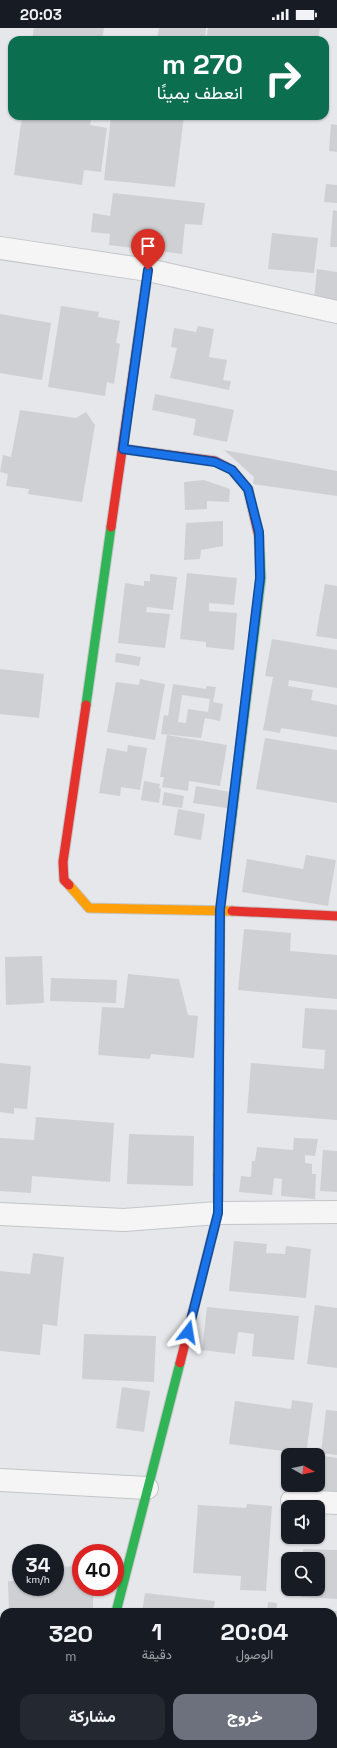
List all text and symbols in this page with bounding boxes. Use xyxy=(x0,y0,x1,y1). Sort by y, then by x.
text: 20:03 xyxy=(20,5,62,24)
text: 270 m xyxy=(162,46,243,82)
icon: right xyxy=(257,52,309,104)
text: انعطف يمينًا xyxy=(157,81,243,104)
pin xyxy=(131,229,165,270)
icon: arrive xyxy=(137,235,159,257)
position arrow xyxy=(167,1311,209,1353)
north arrow xyxy=(281,1448,325,1492)
map controls xyxy=(281,1448,325,1596)
button: sound xyxy=(281,1500,325,1544)
speed limit sign: 40 xyxy=(72,1544,124,1596)
text: 34 xyxy=(26,1552,50,1578)
button: search xyxy=(281,1552,325,1596)
text: km/h xyxy=(26,1573,50,1586)
text: 1 xyxy=(151,1616,162,1647)
text: 20:04 xyxy=(221,1616,288,1647)
text: 320 xyxy=(49,1618,93,1649)
text: دقيقة xyxy=(142,1646,172,1663)
text: الوصول xyxy=(236,1646,273,1663)
text: m xyxy=(65,1648,77,1665)
button: مشاركة xyxy=(20,1694,165,1740)
button: خروج xyxy=(173,1694,317,1740)

